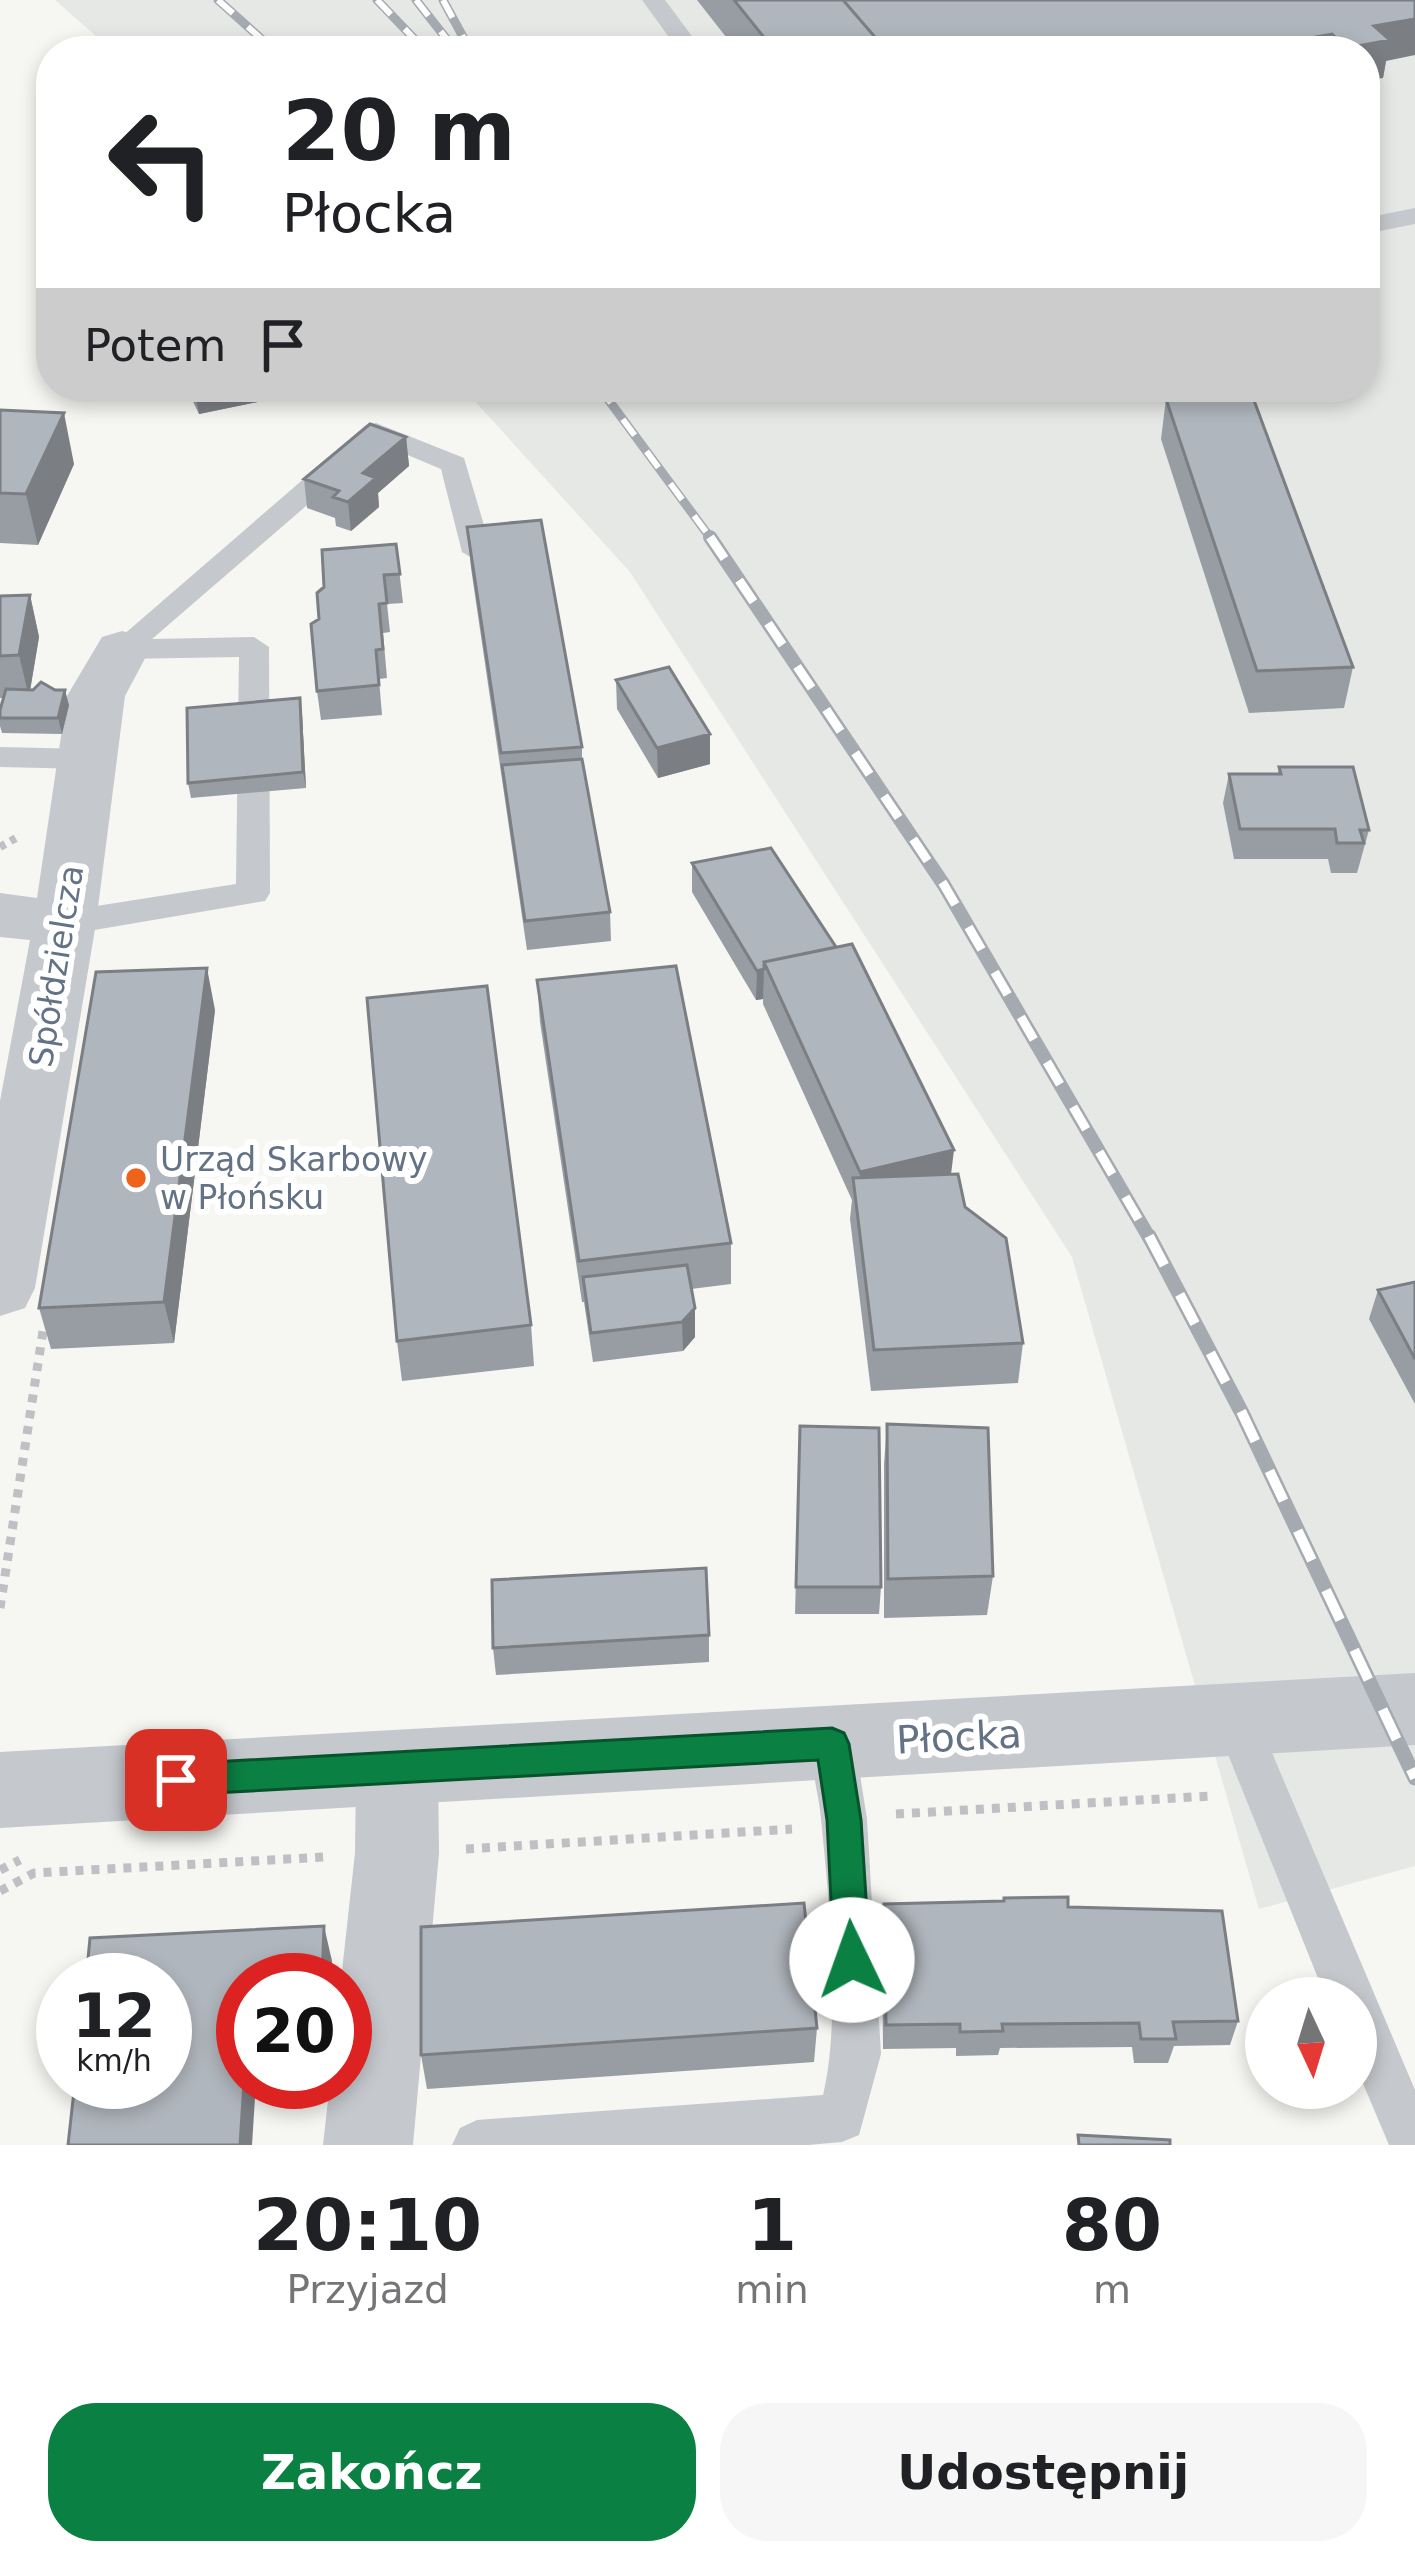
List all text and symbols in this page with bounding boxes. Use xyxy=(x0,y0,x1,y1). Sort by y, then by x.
text: 20 m xyxy=(282,82,516,180)
icon: left xyxy=(84,84,240,240)
text: Płocka xyxy=(282,182,456,245)
icon: arrive xyxy=(250,312,316,378)
text: Potem xyxy=(84,319,226,372)
street label: Spółdzielcza xyxy=(21,862,91,1070)
place label: Urząd Skarbowy w Płońsku xyxy=(160,1140,428,1217)
marker: Urząd Skarbowy w Płońsku xyxy=(123,1165,149,1191)
street label: Płocka xyxy=(895,1711,1023,1763)
pin xyxy=(125,1729,227,1831)
icon: arrive xyxy=(143,1747,209,1813)
position arrow xyxy=(789,1897,915,2023)
speed limit sign: 20 xyxy=(216,1953,372,2109)
north arrow xyxy=(1245,1977,1377,2109)
map controls xyxy=(1245,1977,1377,2109)
text: 12 xyxy=(72,1981,156,2051)
text: km/h xyxy=(76,2043,152,2078)
text: 20:10 xyxy=(253,2183,482,2267)
text: 1 xyxy=(747,2183,797,2267)
text: 80 xyxy=(1062,2183,1162,2267)
text: Przyjazd xyxy=(286,2267,449,2312)
text: min xyxy=(735,2267,809,2312)
text: m xyxy=(1093,2267,1131,2312)
button: Zakończ xyxy=(48,2403,696,2541)
button: Udostępnij xyxy=(720,2403,1367,2541)

